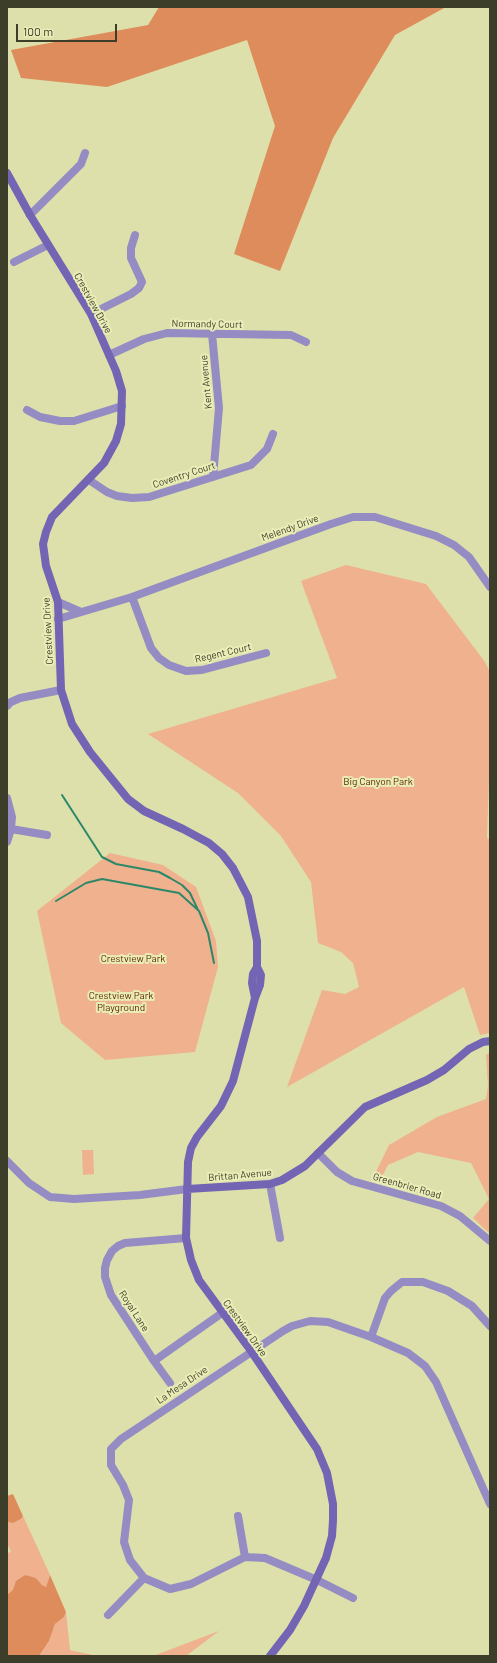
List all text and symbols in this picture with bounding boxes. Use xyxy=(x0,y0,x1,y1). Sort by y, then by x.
scale bar xyxy=(18,16,119,42)
text: 100 m xyxy=(23,24,53,38)
street label: Crestview Drive xyxy=(71,271,115,335)
street label: Normandy Court xyxy=(171,317,243,331)
street label: Kent Avenue xyxy=(198,355,214,409)
street label: Coventry Court xyxy=(151,459,217,491)
street label: Melendy Drive xyxy=(260,512,320,544)
street label: Crestview Drive xyxy=(40,597,56,665)
street label: Regent Court xyxy=(194,641,252,665)
park label: Big Canyon Park xyxy=(343,776,413,788)
park label: Crestview Park xyxy=(101,953,165,965)
park label: Crestview Park Playground xyxy=(89,990,153,1014)
street label: Brittan Avenue xyxy=(208,1166,272,1184)
street label: Greenbrier Road xyxy=(371,1171,443,1201)
street label: Royal Lane xyxy=(116,1288,152,1334)
street label: Crestview Drive xyxy=(220,1297,270,1359)
street label: La Mesa Drive xyxy=(154,1363,210,1407)

